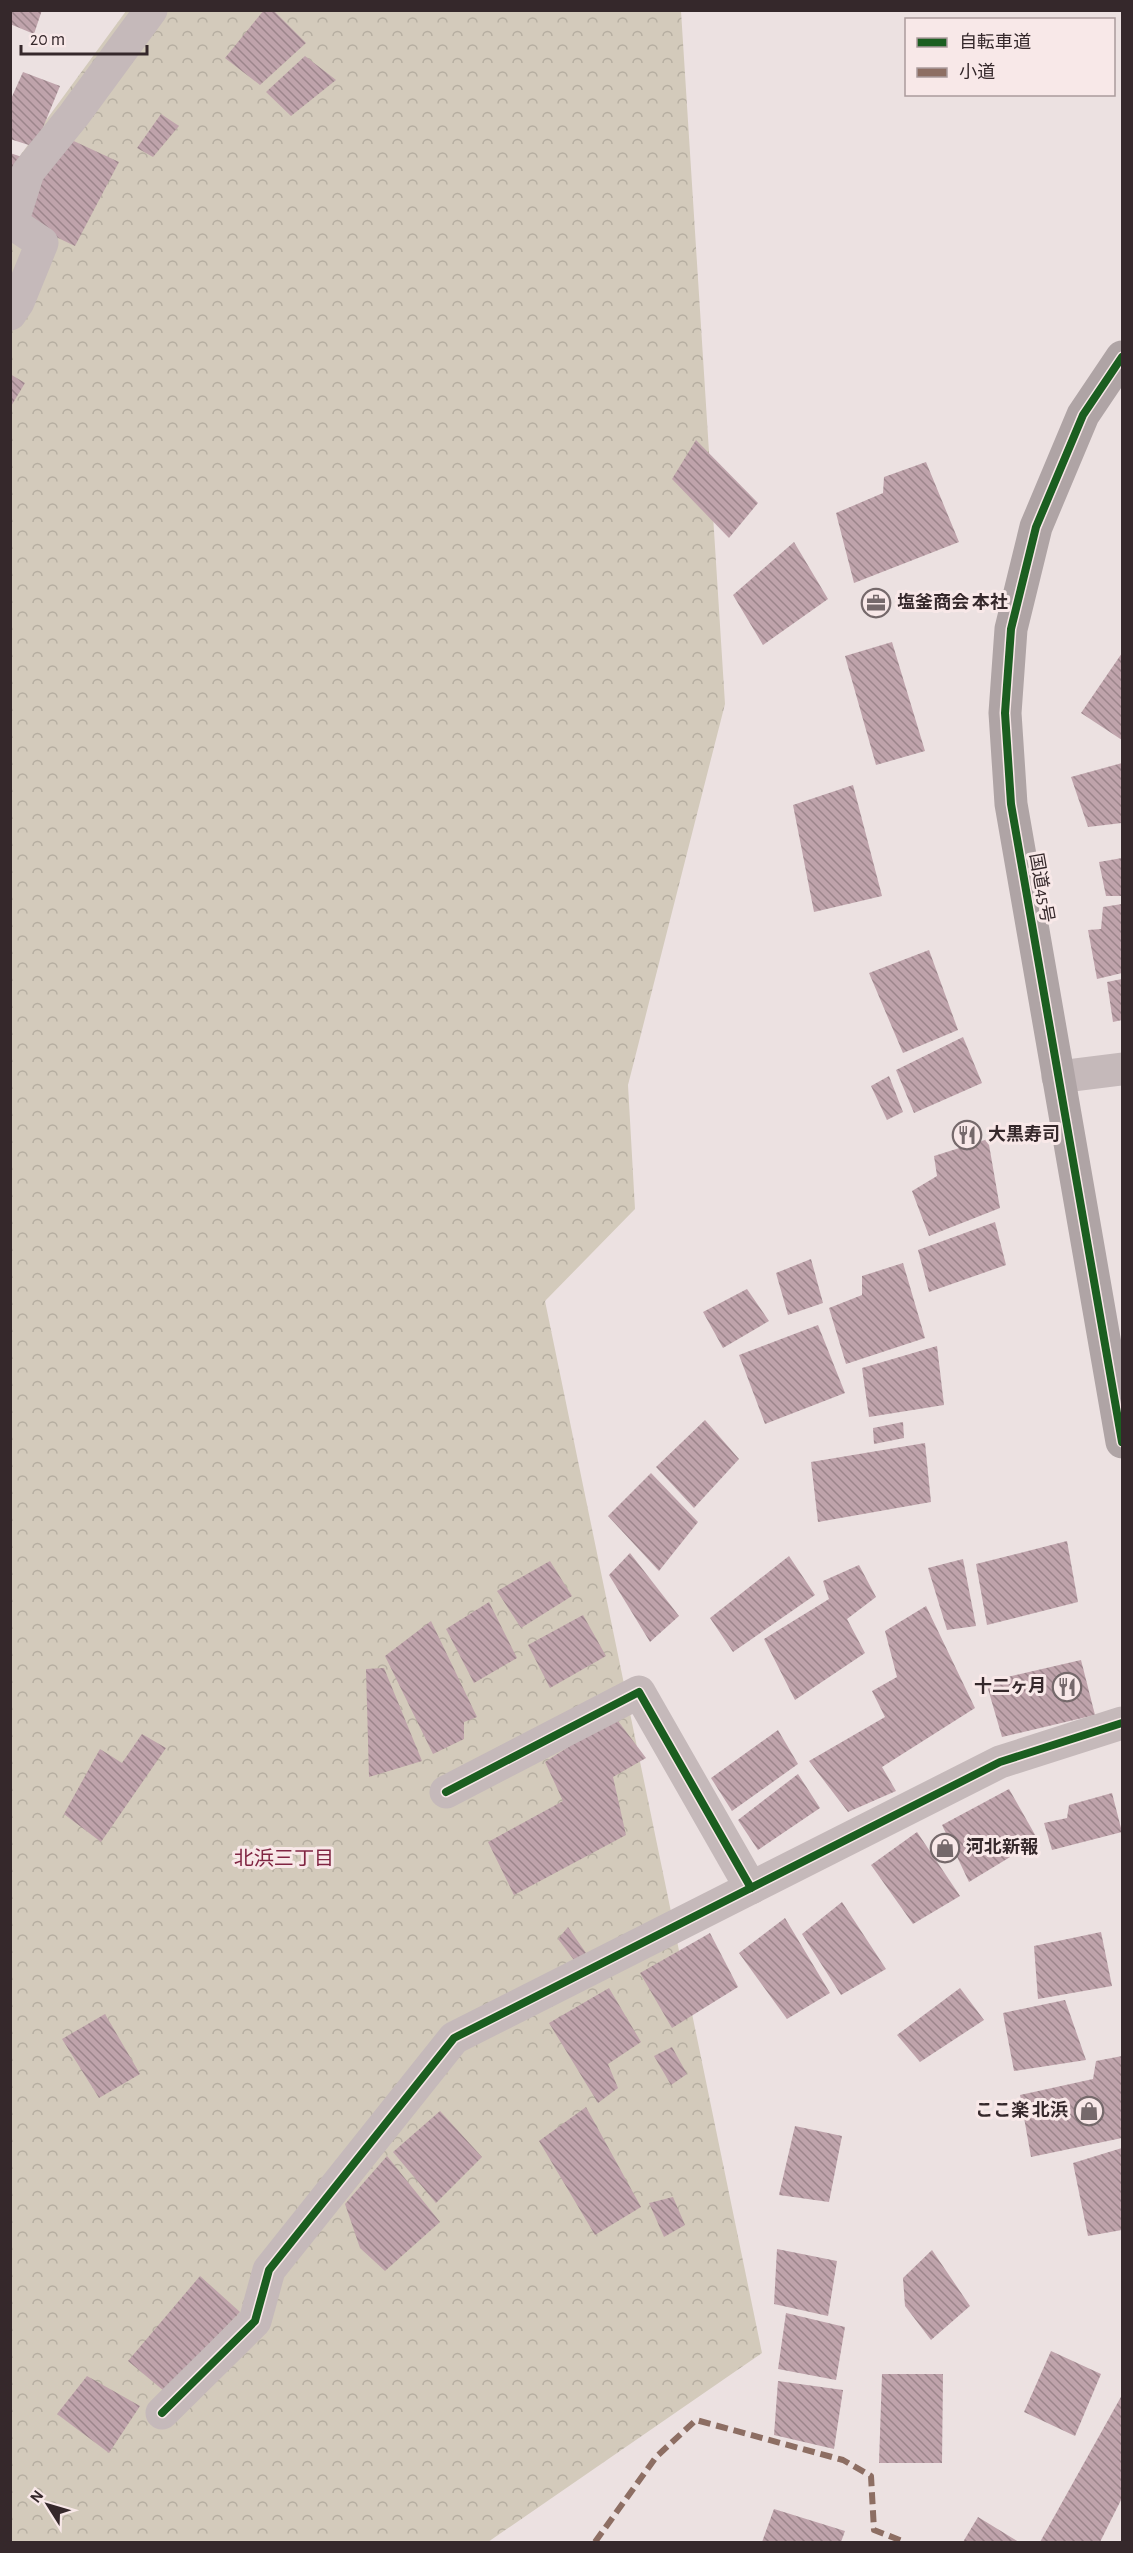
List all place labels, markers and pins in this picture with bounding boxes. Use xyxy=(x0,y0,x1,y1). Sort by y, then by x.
office icon: 塩釜商会 本社 xyxy=(860,587,892,619)
place label: 塩釜商会 本社 xyxy=(897,592,1008,612)
restaurant icon: 大黒寿司 xyxy=(951,1119,983,1151)
place label: 大黒寿司 xyxy=(988,1124,1060,1144)
restaurant icon: 十二ヶ月 xyxy=(1051,1671,1083,1703)
place label: 十二ヶ月 xyxy=(974,1677,1046,1696)
shop icon: 河北新報 xyxy=(929,1832,961,1864)
place label: 河北新報 xyxy=(966,1837,1038,1857)
shop icon: ここ楽 北浜 xyxy=(1073,2095,1105,2127)
place label: ここ楽 北浜 xyxy=(975,2100,1068,2120)

